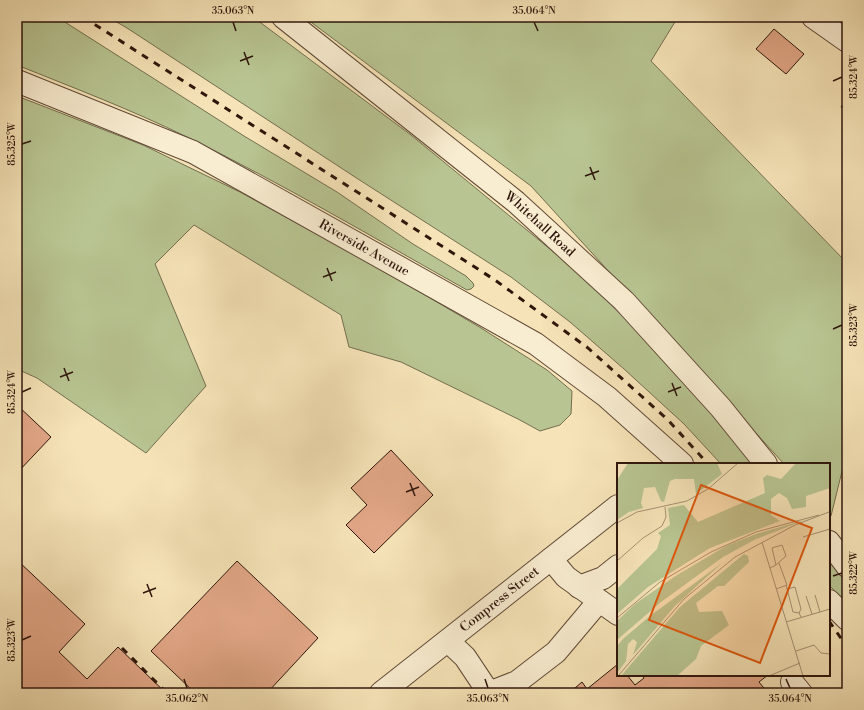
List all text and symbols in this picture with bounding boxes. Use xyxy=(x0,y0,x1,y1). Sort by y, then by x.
text: 35.063°N xyxy=(212,5,255,17)
text: 35.064°N xyxy=(512,5,556,17)
text: 85.324°W xyxy=(848,54,860,99)
text: 85.325°W xyxy=(6,121,18,166)
street label: Whitehall Road xyxy=(501,187,579,261)
street label: Riverside Avenue xyxy=(316,216,413,280)
text: 85.323°W xyxy=(848,302,860,347)
text: 85.324°W xyxy=(6,369,18,414)
inset map xyxy=(617,463,830,676)
text: 85.322°W xyxy=(848,550,860,595)
street label: Compress Street xyxy=(457,563,543,636)
text: 85.323°W xyxy=(6,617,18,662)
text: 35.062°N xyxy=(166,693,209,705)
text: 35.063°N xyxy=(467,693,510,705)
text: 35.064°N xyxy=(768,693,812,705)

